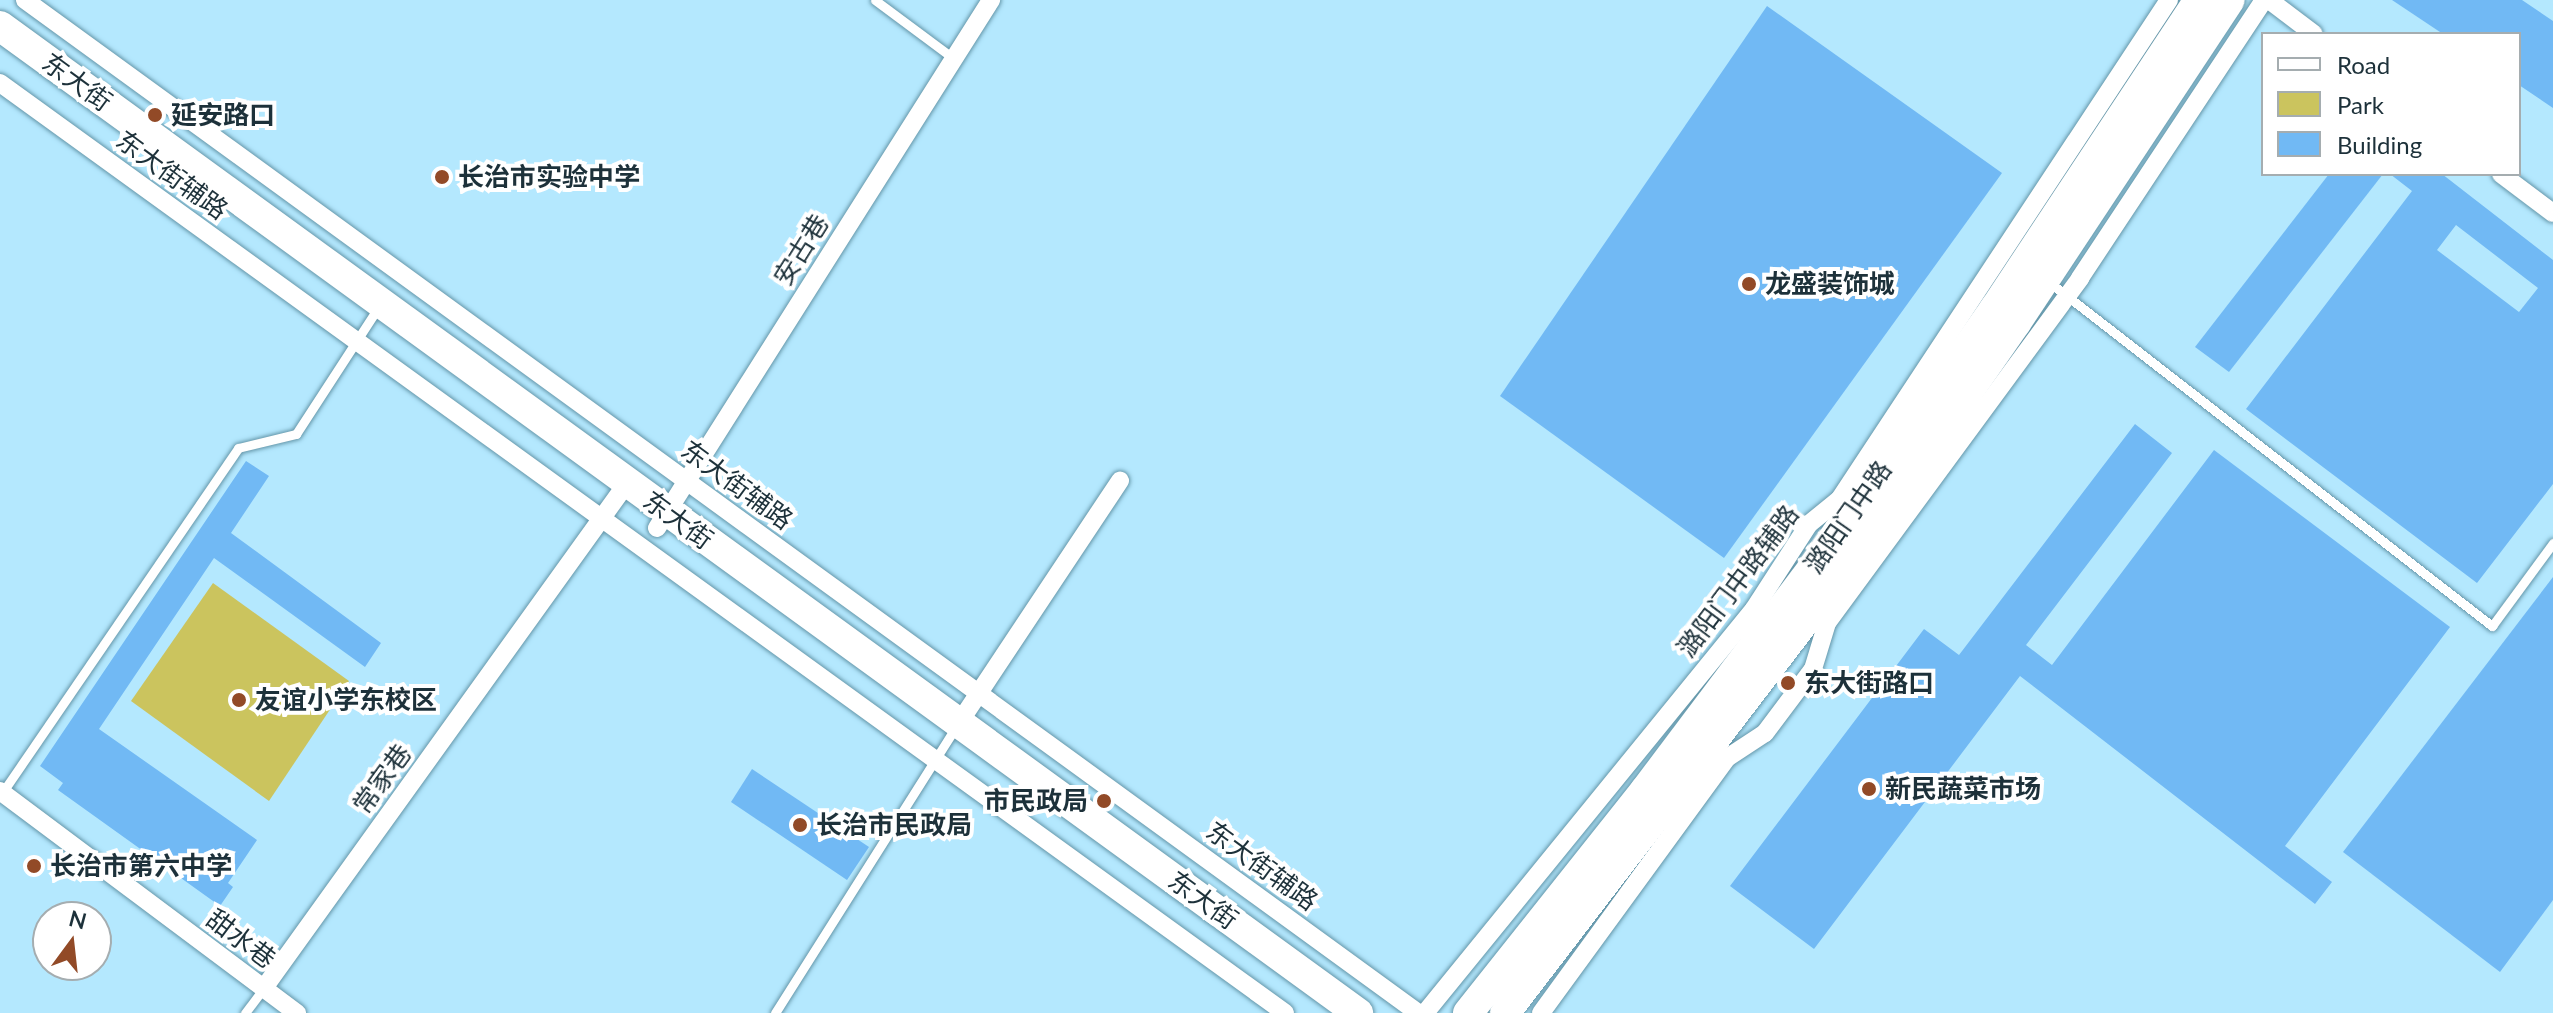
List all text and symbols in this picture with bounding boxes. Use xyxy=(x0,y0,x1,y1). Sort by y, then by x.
legend xyxy=(2261,32,2521,176)
street label: 东大街 xyxy=(36,46,118,118)
text: Road xyxy=(2337,50,2390,79)
text: Park xyxy=(2337,90,2384,119)
place label: 延安路口 xyxy=(171,99,275,131)
marker: 延安路口 xyxy=(146,106,164,124)
street label: 东大街辅路 xyxy=(110,124,234,226)
text: Building xyxy=(2337,130,2422,159)
place label: 长治市实验中学 xyxy=(458,161,640,193)
marker: 长治市实验中学 xyxy=(433,168,451,186)
street label: 安古巷 xyxy=(767,209,835,291)
place label: 龙盛装饰城 xyxy=(1765,268,1895,300)
marker: 龙盛装饰城 xyxy=(1740,275,1758,293)
street label: 东大街辅路 xyxy=(675,434,799,536)
street label: 潞阳门中路 xyxy=(1798,455,1898,579)
street label: 东大街 xyxy=(637,484,719,556)
street label: 潞阳门中路辅路 xyxy=(1671,499,1805,663)
place label: 东大街路口 xyxy=(1804,667,1934,699)
marker: 东大街路口 xyxy=(1779,674,1797,692)
place label: 友谊小学东校区 xyxy=(255,684,437,716)
marker: 友谊小学东校区 xyxy=(230,691,248,709)
street label: 常家巷 xyxy=(346,738,418,820)
place label: 新民蔬菜市场 xyxy=(1885,773,2041,805)
marker: 新民蔬菜市场 xyxy=(1860,780,1878,798)
place label: 市民政局 xyxy=(984,785,1088,817)
marker: 市民政局 xyxy=(1095,792,1113,810)
place label: 长治市民政局 xyxy=(816,809,972,841)
street label: 东大街辅路 xyxy=(1200,815,1324,917)
marker: 长治市民政局 xyxy=(791,816,809,834)
place label: 长治市第六中学 xyxy=(50,850,232,882)
marker: 长治市第六中学 xyxy=(25,857,43,875)
street label: 东大街 xyxy=(1162,864,1244,936)
north arrow xyxy=(32,901,112,981)
street label: 甜水巷 xyxy=(200,903,282,975)
text: N xyxy=(66,904,89,934)

